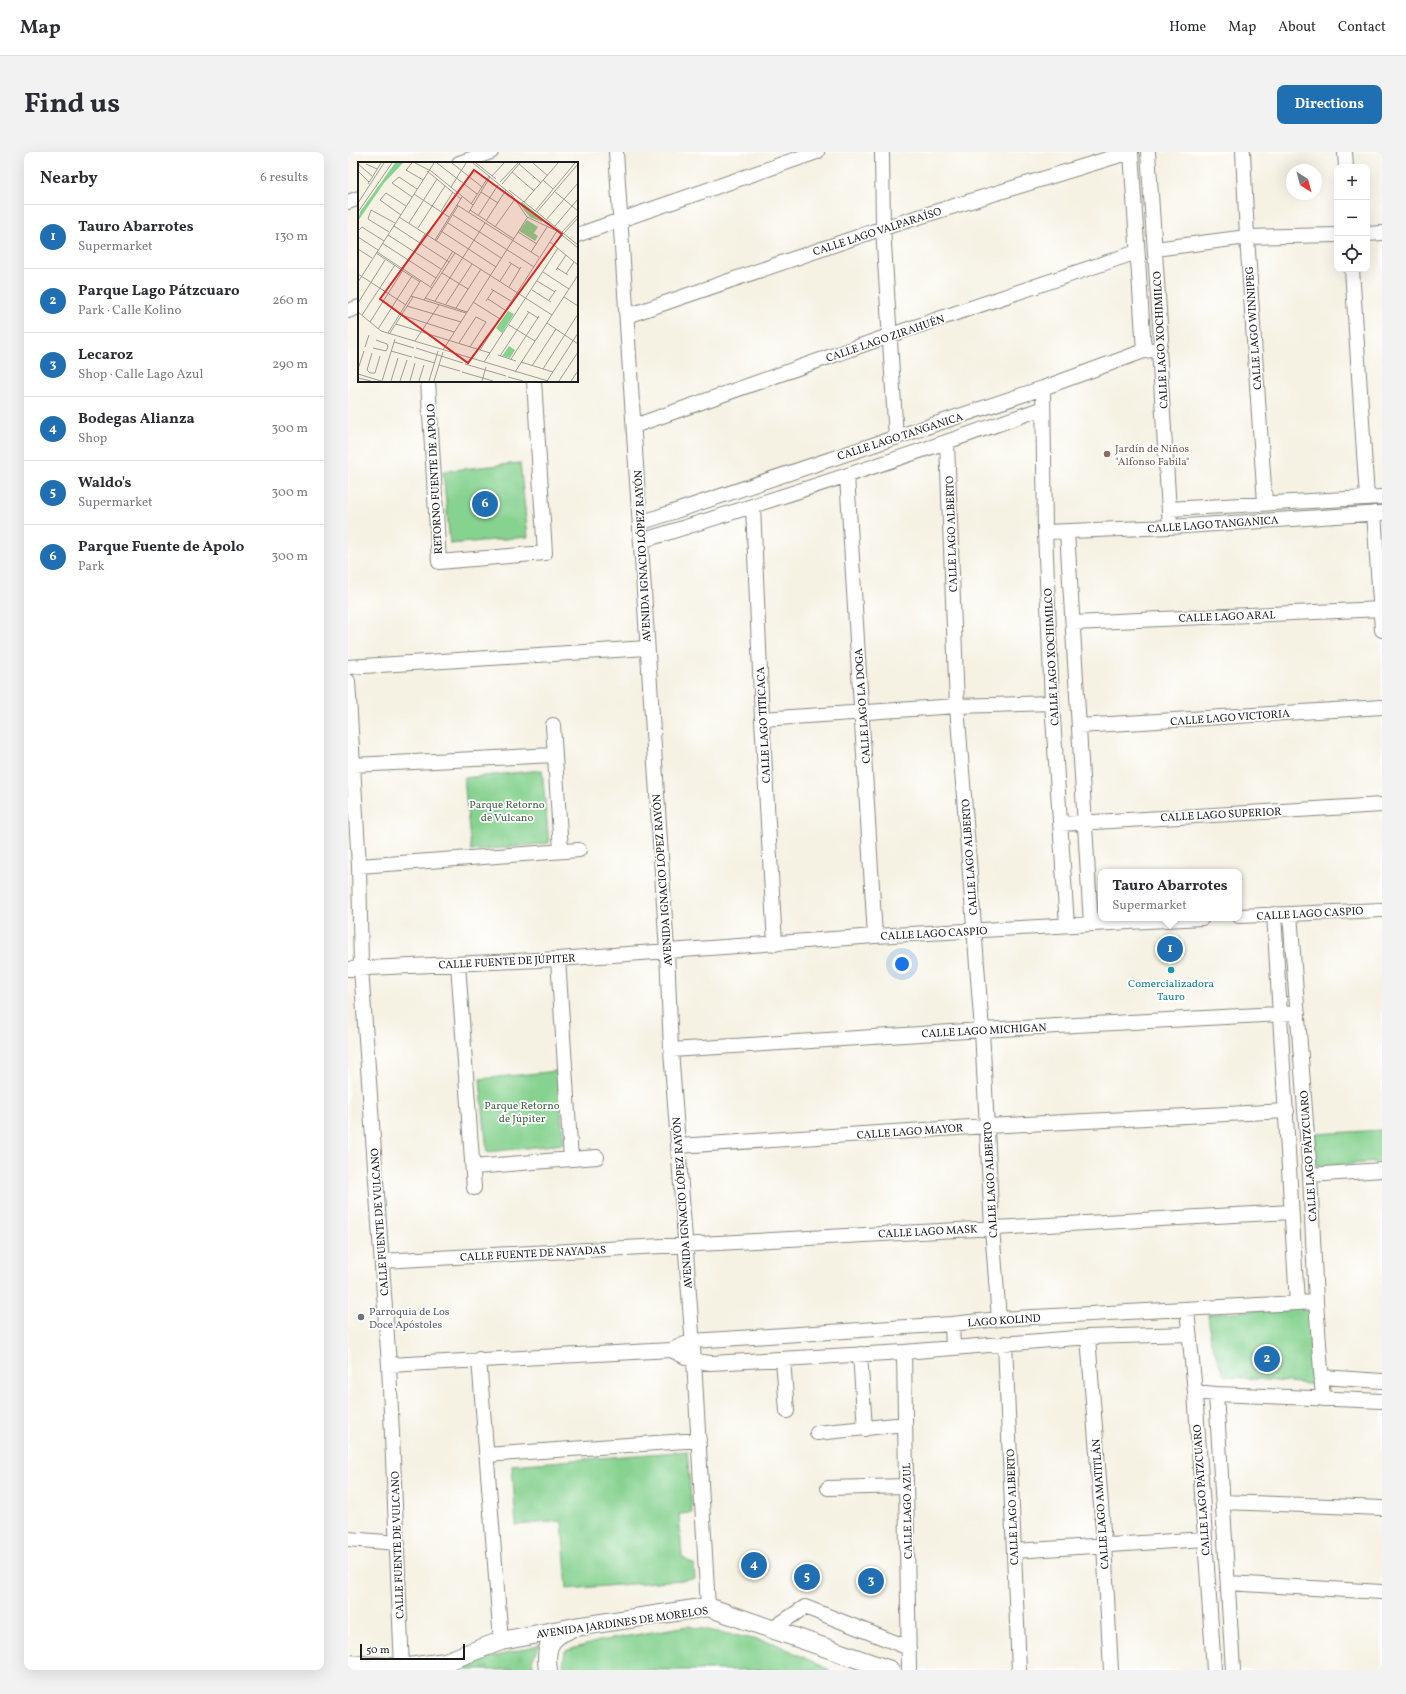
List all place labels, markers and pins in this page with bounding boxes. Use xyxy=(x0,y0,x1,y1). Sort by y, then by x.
place label: Jardín de Niños "Alfonso Fabila" xyxy=(1115,442,1190,470)
marker: Jardín de Niños "Alfonso Fabila" xyxy=(1102,449,1112,459)
pin: 6 xyxy=(472,489,498,519)
pin: 1 xyxy=(1157,934,1183,964)
marker: Comercializadora Tauro xyxy=(1166,965,1176,975)
place label: Comercializadora Tauro xyxy=(1128,977,1215,1005)
place label: Parroquia de Los Doce Apóstoles xyxy=(369,1305,450,1333)
marker: Parroquia de Los Doce Apóstoles xyxy=(356,1312,366,1322)
pin: 2 xyxy=(1254,1344,1280,1374)
pin: 4 xyxy=(741,1550,767,1580)
pin: 5 xyxy=(794,1562,820,1592)
pin: 3 xyxy=(858,1566,884,1596)

